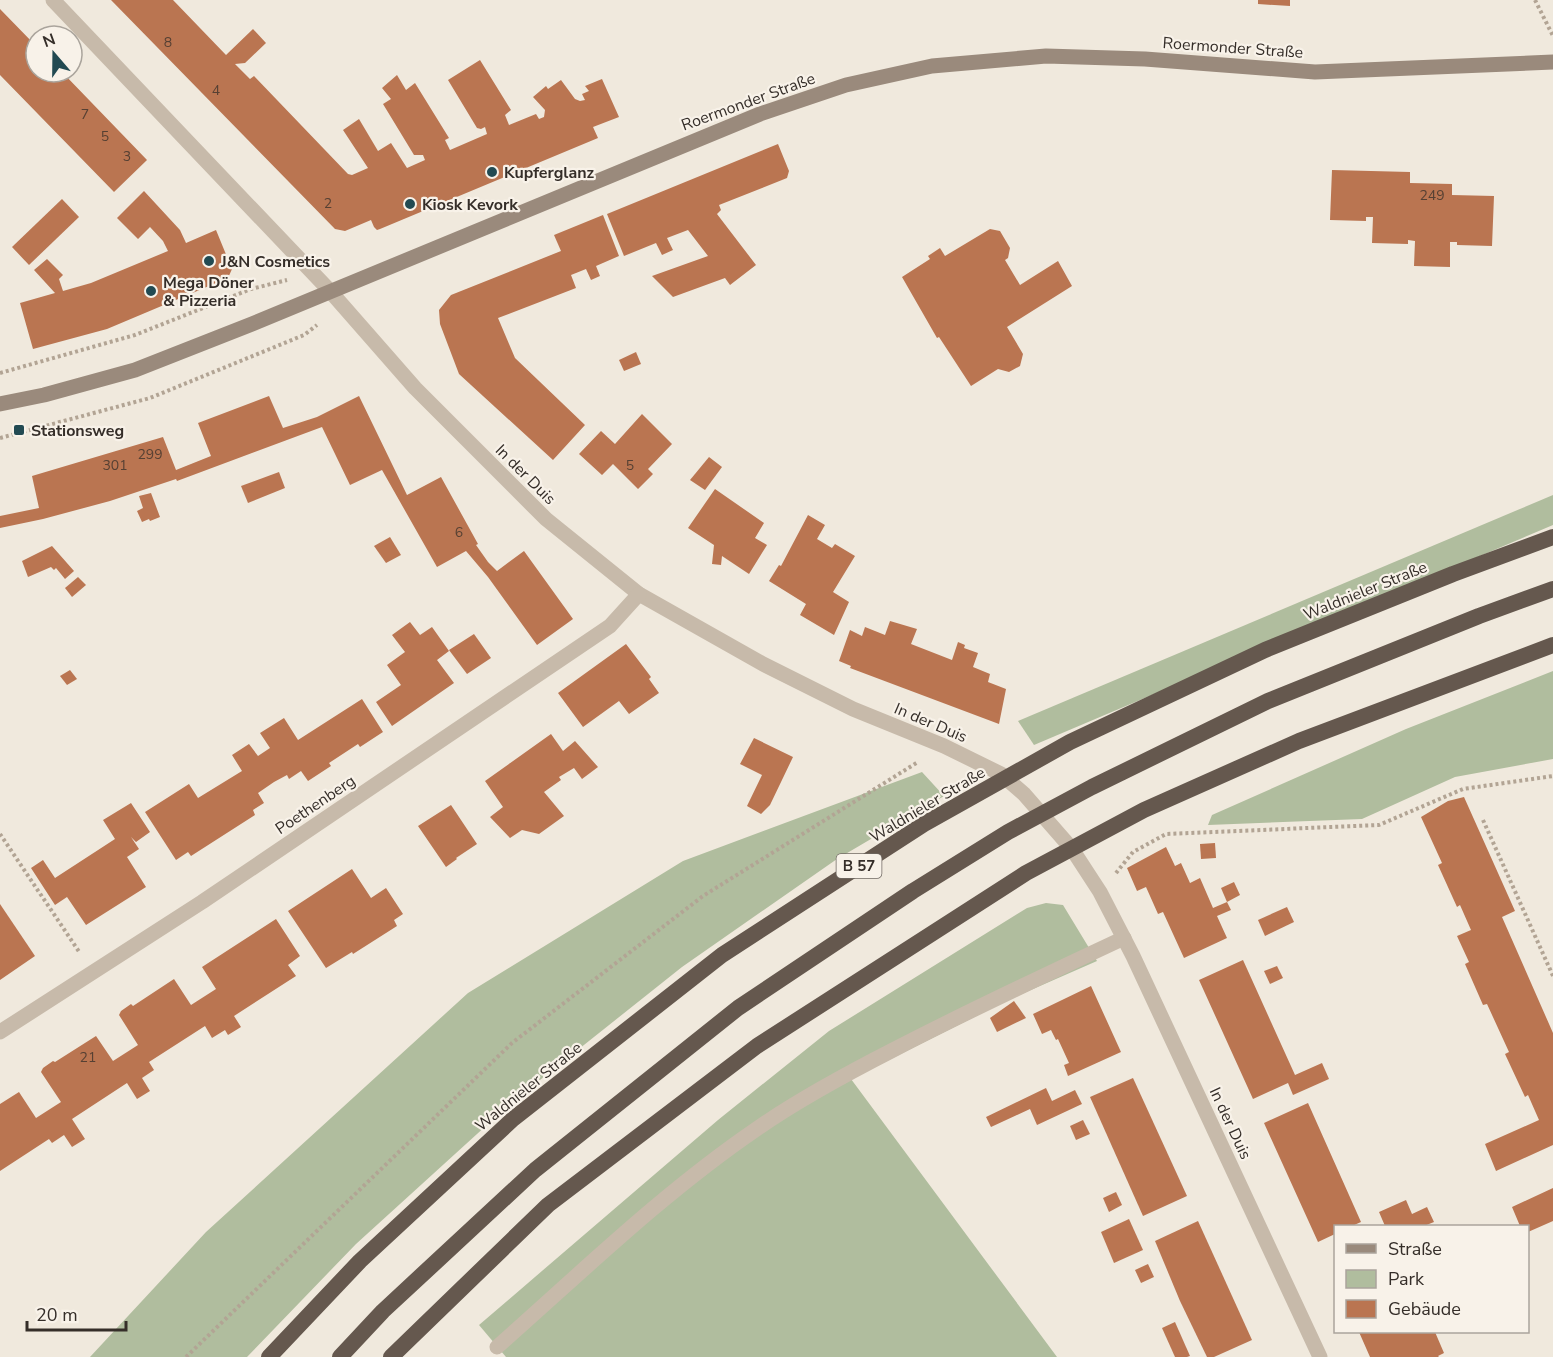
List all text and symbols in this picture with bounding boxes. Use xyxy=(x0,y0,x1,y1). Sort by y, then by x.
north arrow xyxy=(24,24,84,84)
text: N xyxy=(40,28,59,53)
street label: Roermonder Straße xyxy=(1162,32,1304,64)
house number: 8 xyxy=(164,33,172,52)
street label: Roermonder Straße xyxy=(678,68,818,136)
house number: 4 xyxy=(212,81,220,100)
house number: 7 xyxy=(81,105,89,124)
house number: 5 xyxy=(101,127,109,146)
house number: 3 xyxy=(123,147,131,166)
place label: Kupferglanz xyxy=(504,162,595,184)
marker: Kupferglanz xyxy=(485,165,499,179)
house number: 249 xyxy=(1419,186,1445,205)
house number: 2 xyxy=(324,194,332,213)
place label: Kiosk Kevork xyxy=(422,194,518,216)
marker: Kiosk Kevork xyxy=(403,197,417,211)
place label: J&N Cosmetics xyxy=(220,251,330,273)
marker: J&N Cosmetics xyxy=(202,254,216,268)
place label: Mega Döner & Pizzeria xyxy=(163,272,255,312)
marker: Mega Döner & Pizzeria xyxy=(144,284,158,298)
place label: Stationsweg xyxy=(31,420,124,442)
marker: Stationsweg xyxy=(12,423,26,437)
street label: In der Duis xyxy=(490,440,560,510)
house number: 299 xyxy=(137,445,163,464)
house number: 301 xyxy=(102,456,128,475)
house number: 5 xyxy=(626,456,634,475)
house number: 6 xyxy=(455,523,463,542)
street label: Waldnieler Straße xyxy=(1300,556,1430,626)
street label: In der Duis xyxy=(891,698,970,748)
street label: Waldnieler Straße xyxy=(866,762,989,848)
street label: Poethenberg xyxy=(271,770,360,840)
road number: B 57 xyxy=(836,854,882,878)
street label: Waldnieler Straße xyxy=(471,1037,587,1137)
house number: 21 xyxy=(80,1048,96,1067)
street label: In der Duis xyxy=(1204,1084,1256,1163)
legend xyxy=(1334,1225,1529,1333)
text: Straße xyxy=(1388,1237,1442,1261)
text: Park xyxy=(1388,1267,1425,1291)
scale bar xyxy=(27,1294,126,1332)
text: Gebäude xyxy=(1388,1297,1461,1321)
text: 20 m xyxy=(36,1303,78,1327)

